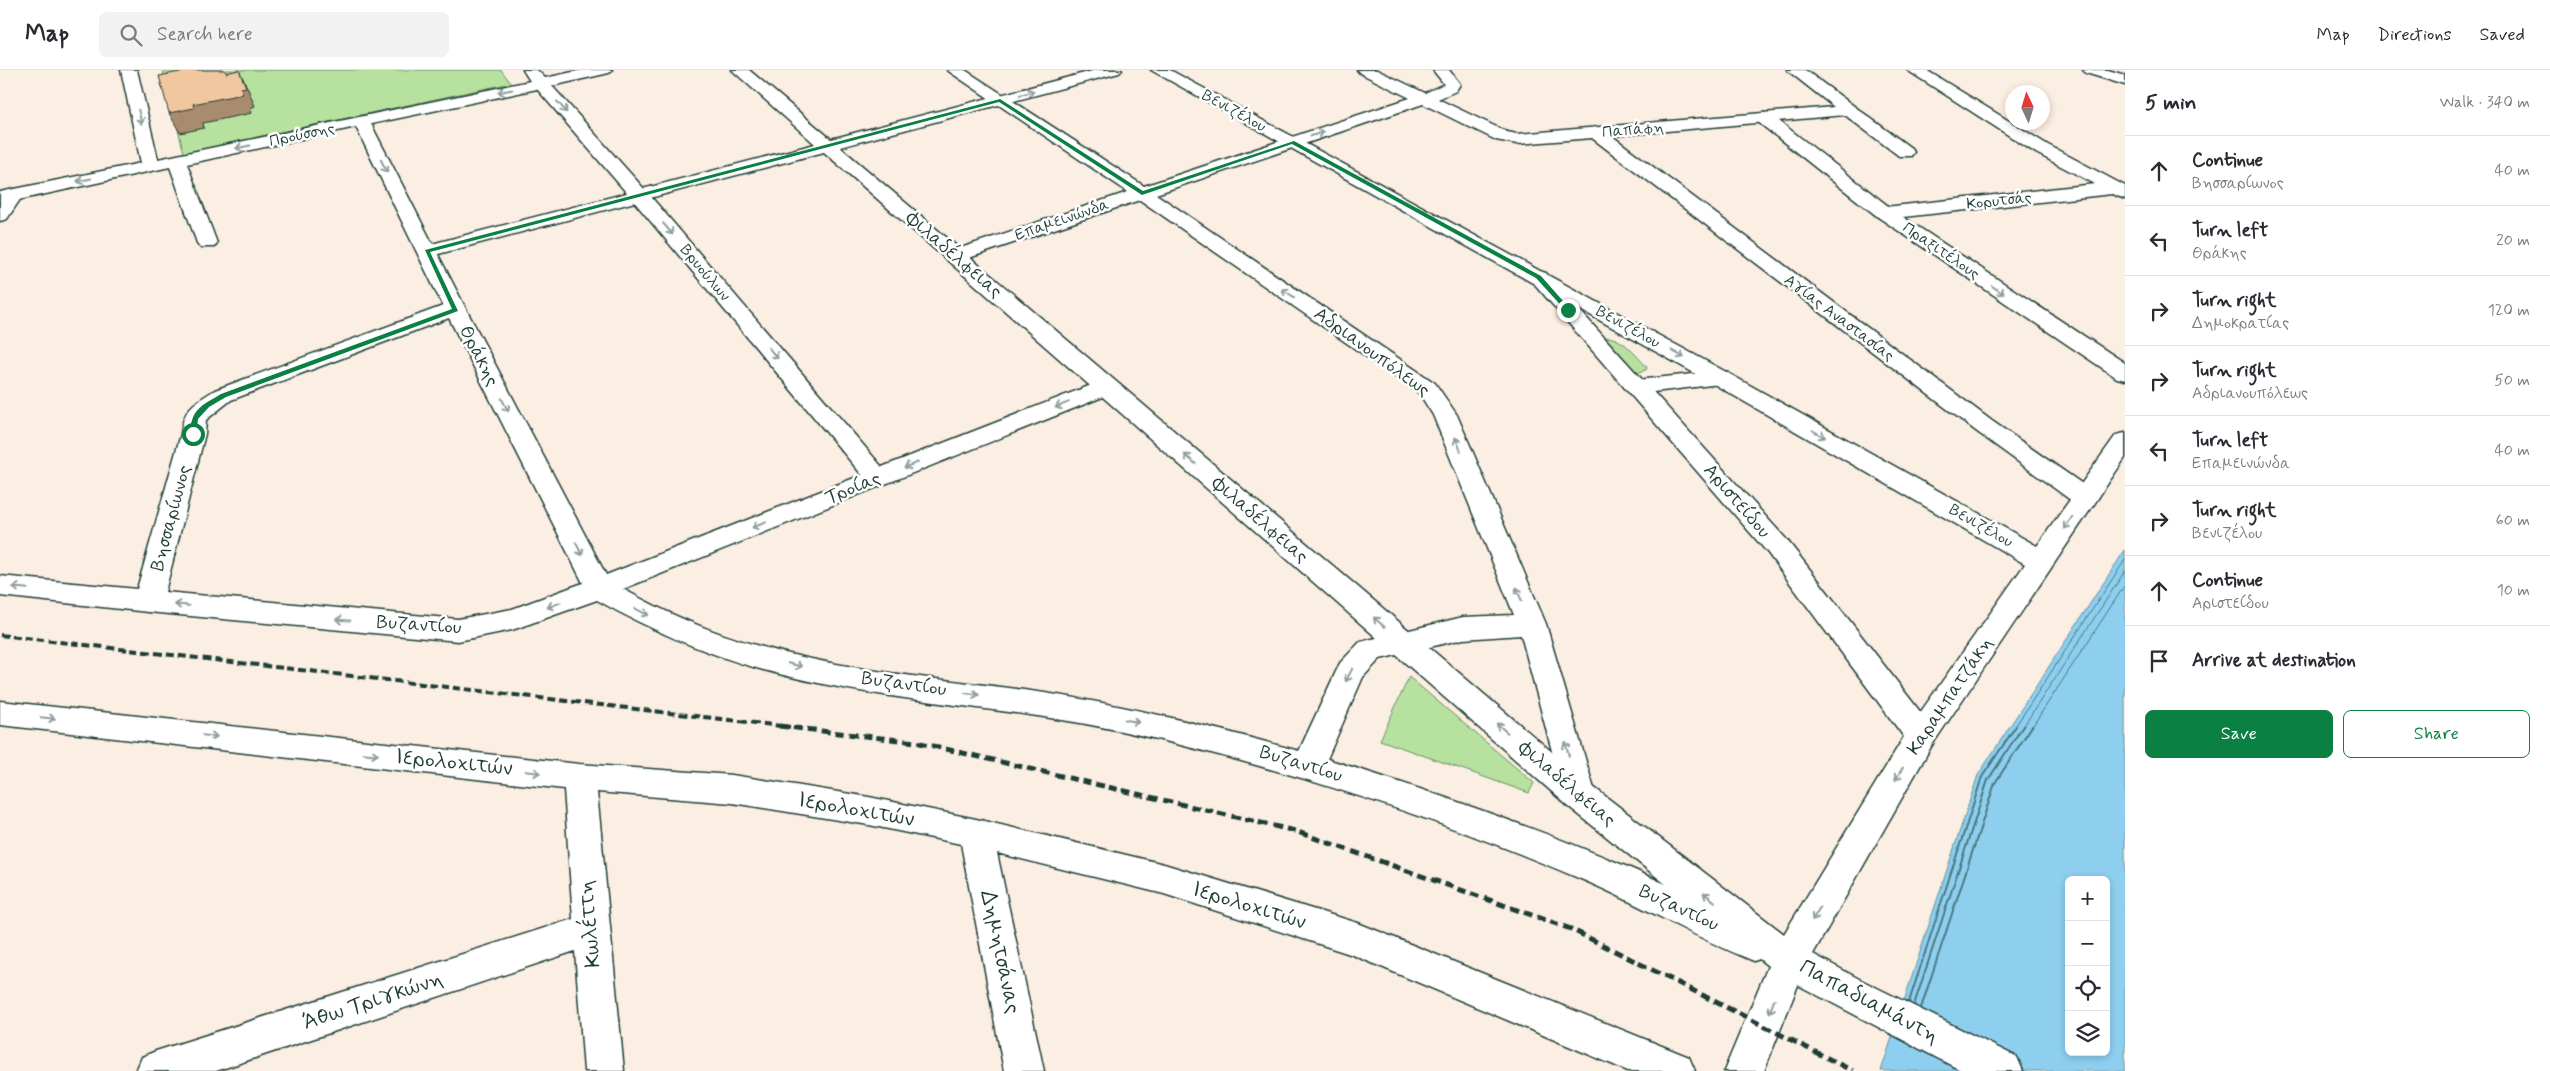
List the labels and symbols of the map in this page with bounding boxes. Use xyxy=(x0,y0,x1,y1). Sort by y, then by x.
street label: Βενιζέλου xyxy=(1198,84,1270,137)
north arrow xyxy=(2005,85,2050,130)
one-way arrow xyxy=(497,87,513,96)
one-way arrow xyxy=(1018,88,1034,97)
one-way arrow xyxy=(556,100,567,113)
one-way arrow xyxy=(136,109,145,125)
street label: Παπάφη xyxy=(1601,117,1665,143)
street label: Προύσσης xyxy=(267,118,337,152)
one-way arrow xyxy=(1309,129,1324,138)
one-way arrow xyxy=(236,143,252,152)
one-way arrow xyxy=(380,158,389,173)
one-way arrow xyxy=(77,176,93,186)
street label: Κορυτσάς xyxy=(1965,187,2033,215)
street label: Επαμεινώνδα xyxy=(1012,194,1112,246)
street label: Φιλαδέλφειας xyxy=(900,206,1008,304)
street label: Πραξιτέλους xyxy=(1898,217,1984,285)
one-way arrow xyxy=(663,223,674,236)
street label: Βρυούλων xyxy=(675,240,735,306)
street label: Αγίας Αναστασίας xyxy=(1780,270,1898,366)
one-way arrow xyxy=(1990,285,2004,295)
one-way arrow xyxy=(1281,288,1295,298)
route end xyxy=(1557,299,1580,322)
street label: Βενιζέλου xyxy=(1592,300,1664,353)
street label: Αδριανουπόλεως xyxy=(1309,301,1435,403)
street label: Θράκης xyxy=(453,321,505,391)
one-way arrow xyxy=(767,347,779,360)
one-way arrow xyxy=(1670,350,1684,360)
one-way arrow xyxy=(500,397,510,412)
one-way arrow xyxy=(1055,401,1070,410)
route start xyxy=(182,423,205,446)
one-way arrow xyxy=(1812,430,1826,440)
one-way arrow xyxy=(1452,437,1462,452)
one-way arrow xyxy=(1183,453,1196,464)
street label: Αριστείδου xyxy=(1698,458,1776,544)
one-way arrow xyxy=(903,461,919,470)
street label: Βησσαρίωνος xyxy=(145,462,197,574)
street label: Τροίας xyxy=(822,466,884,510)
street label: Φιλαδέλφειας xyxy=(1206,471,1314,569)
street label: Βενιζέλου xyxy=(1945,498,2017,553)
one-way arrow xyxy=(2063,516,2073,530)
one-way arrow xyxy=(752,521,767,530)
one-way arrow xyxy=(575,541,584,556)
one-way arrow xyxy=(12,583,28,593)
one-way arrow xyxy=(1514,587,1524,602)
one-way arrow xyxy=(174,600,190,610)
one-way arrow xyxy=(547,601,562,610)
one-way arrow xyxy=(634,607,649,617)
street label: Βυζαντίου xyxy=(376,610,462,640)
one-way arrow xyxy=(336,615,352,624)
one-way arrow xyxy=(1372,617,1385,628)
street label: Καραμπατζάκη xyxy=(1901,632,1999,760)
one-way arrow xyxy=(786,661,802,670)
street label: Βυζαντίου xyxy=(860,666,948,702)
one-way arrow xyxy=(1344,667,1353,682)
one-way arrow xyxy=(964,689,980,699)
one-way arrow xyxy=(40,713,56,723)
one-way arrow xyxy=(1124,717,1140,726)
one-way arrow xyxy=(1495,723,1508,734)
one-way arrow xyxy=(202,731,218,741)
street label: Φιλαδέλφειας xyxy=(1512,735,1621,832)
street label: Βυζαντίου xyxy=(1257,740,1345,788)
one-way arrow xyxy=(1562,742,1571,758)
street label: Ιερολοχιτών xyxy=(394,743,514,783)
one-way arrow xyxy=(363,749,379,759)
one-way arrow xyxy=(1893,766,1903,781)
one-way arrow xyxy=(525,767,541,777)
street label: Ιερολοχιτών xyxy=(796,786,917,834)
street label: Ιερολοχιτών xyxy=(1189,875,1310,937)
street label: Κωλέττη xyxy=(571,879,608,969)
street label: Βυζαντίου xyxy=(1635,879,1723,937)
street label: Δημητσάνας xyxy=(973,888,1027,1016)
one-way arrow xyxy=(1703,892,1716,903)
one-way arrow xyxy=(1811,906,1821,921)
street label: Παπαδιαμάντη xyxy=(1794,953,1944,1051)
street label: Άθω Τριγκώνη xyxy=(299,965,447,1037)
one-way arrow xyxy=(1767,997,1776,1013)

